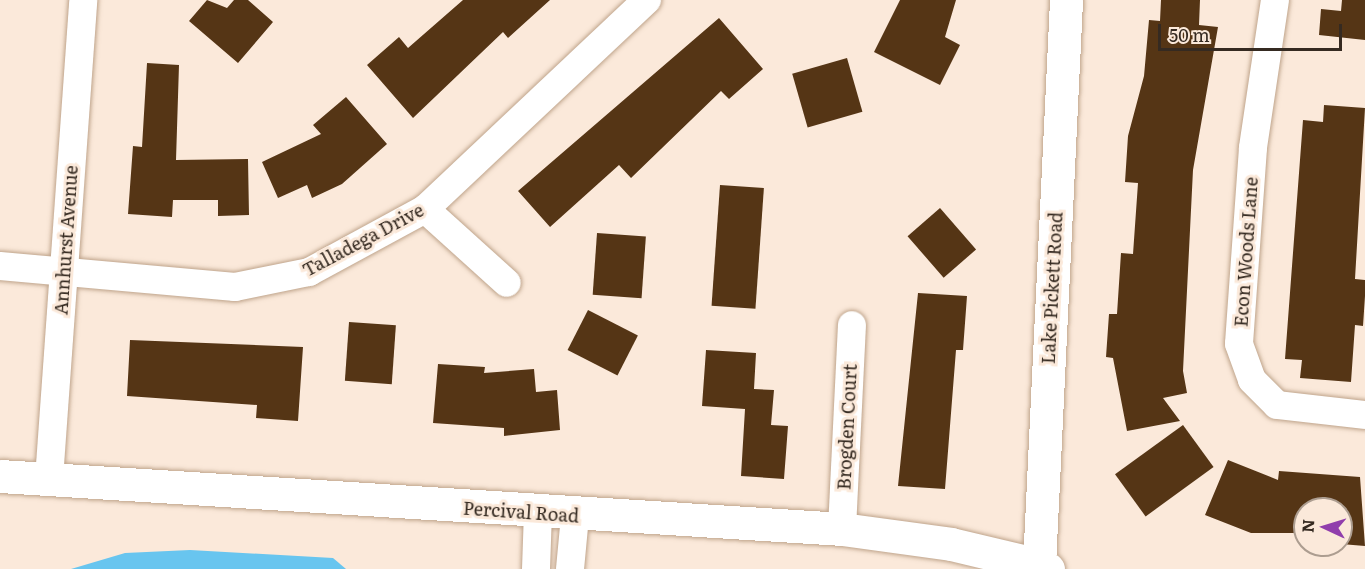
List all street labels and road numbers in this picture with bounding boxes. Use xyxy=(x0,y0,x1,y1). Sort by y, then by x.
street label: Annhurst Avenue xyxy=(50,164,82,316)
street label: Econ Woods Lane xyxy=(1230,176,1262,328)
street label: Talladega Drive xyxy=(299,199,427,281)
street label: Lake Pickett Road xyxy=(1037,211,1067,365)
street label: Brogden Court xyxy=(833,363,861,491)
street label: Percival Road xyxy=(462,497,580,527)

